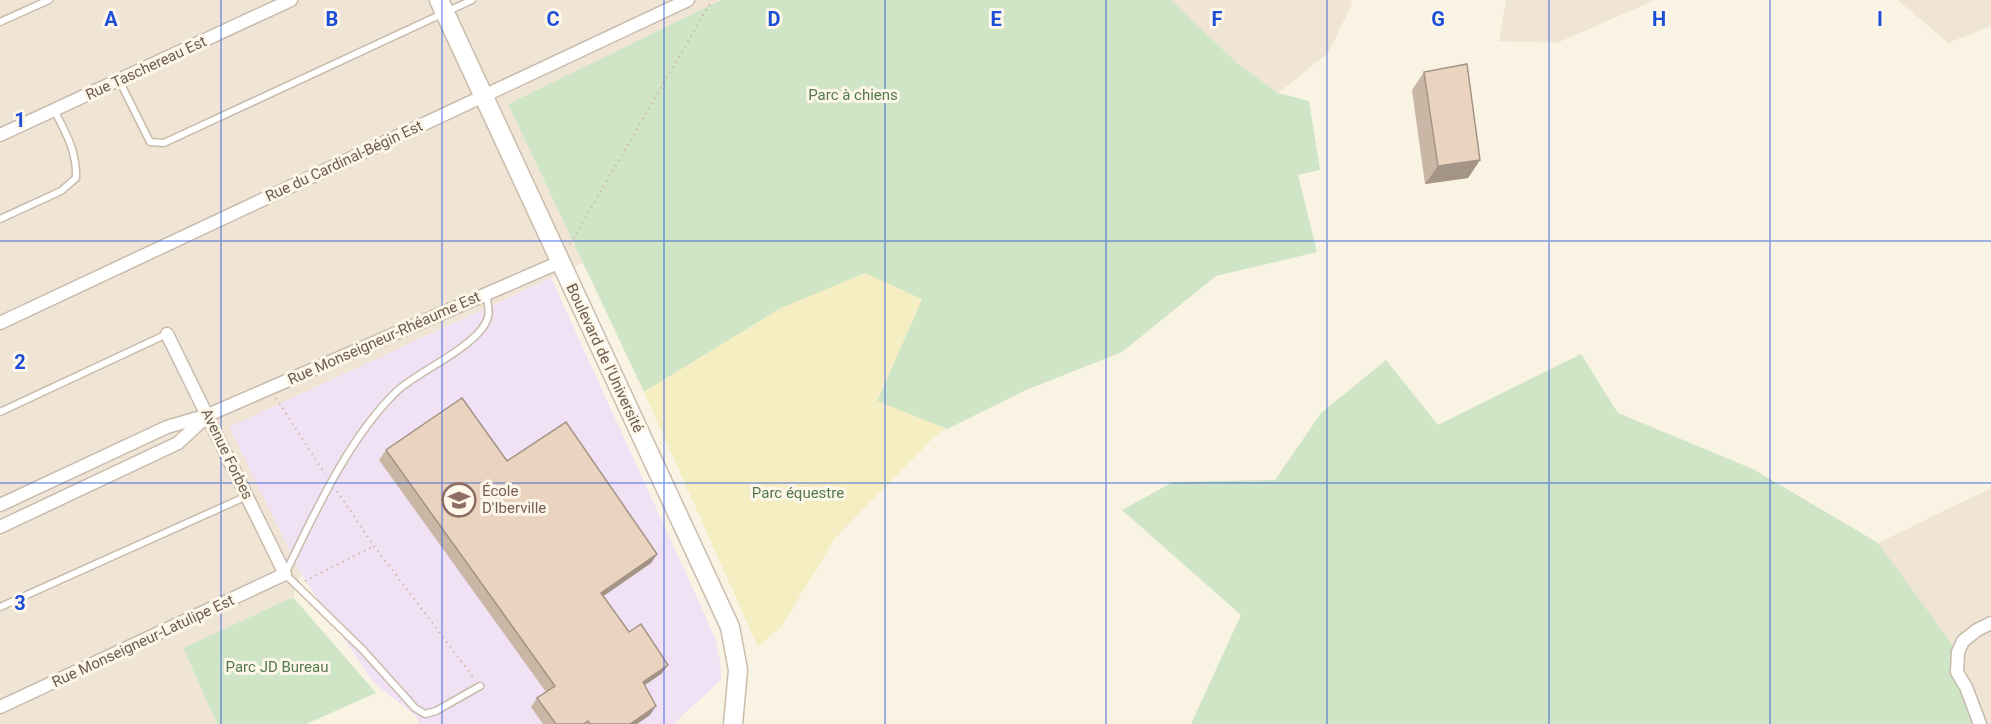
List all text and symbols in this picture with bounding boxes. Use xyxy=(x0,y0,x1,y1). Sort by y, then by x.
text: A xyxy=(104,7,118,31)
text: B xyxy=(326,7,338,31)
text: C xyxy=(546,7,560,31)
text: D xyxy=(768,7,781,31)
text: E xyxy=(990,7,1002,31)
text: F xyxy=(1212,7,1223,31)
text: G xyxy=(1431,7,1445,31)
text: H xyxy=(1652,7,1666,31)
text: I xyxy=(1877,7,1883,31)
street label: Rue Taschereau Est xyxy=(83,32,209,104)
park label: Parc à chiens xyxy=(808,86,898,104)
text: 1 xyxy=(14,108,26,132)
street label: Rue du Cardinal-Bégin Est xyxy=(263,117,426,205)
street label: Boulevard de l'Université xyxy=(562,280,648,436)
street label: Rue Monseigneur-Rhéaume Est xyxy=(285,287,483,389)
text: 2 xyxy=(14,350,26,374)
street label: Avenue Forbes xyxy=(197,406,257,502)
school or university icon: École D'Iberville xyxy=(441,482,477,518)
place label: École D'Iberville xyxy=(482,482,546,517)
park label: Parc équestre xyxy=(752,484,844,502)
text: 3 xyxy=(14,591,26,615)
street label: Rue Monseigneur-Latulipe Est xyxy=(49,591,237,691)
park label: Parc JD Bureau xyxy=(226,658,328,676)

